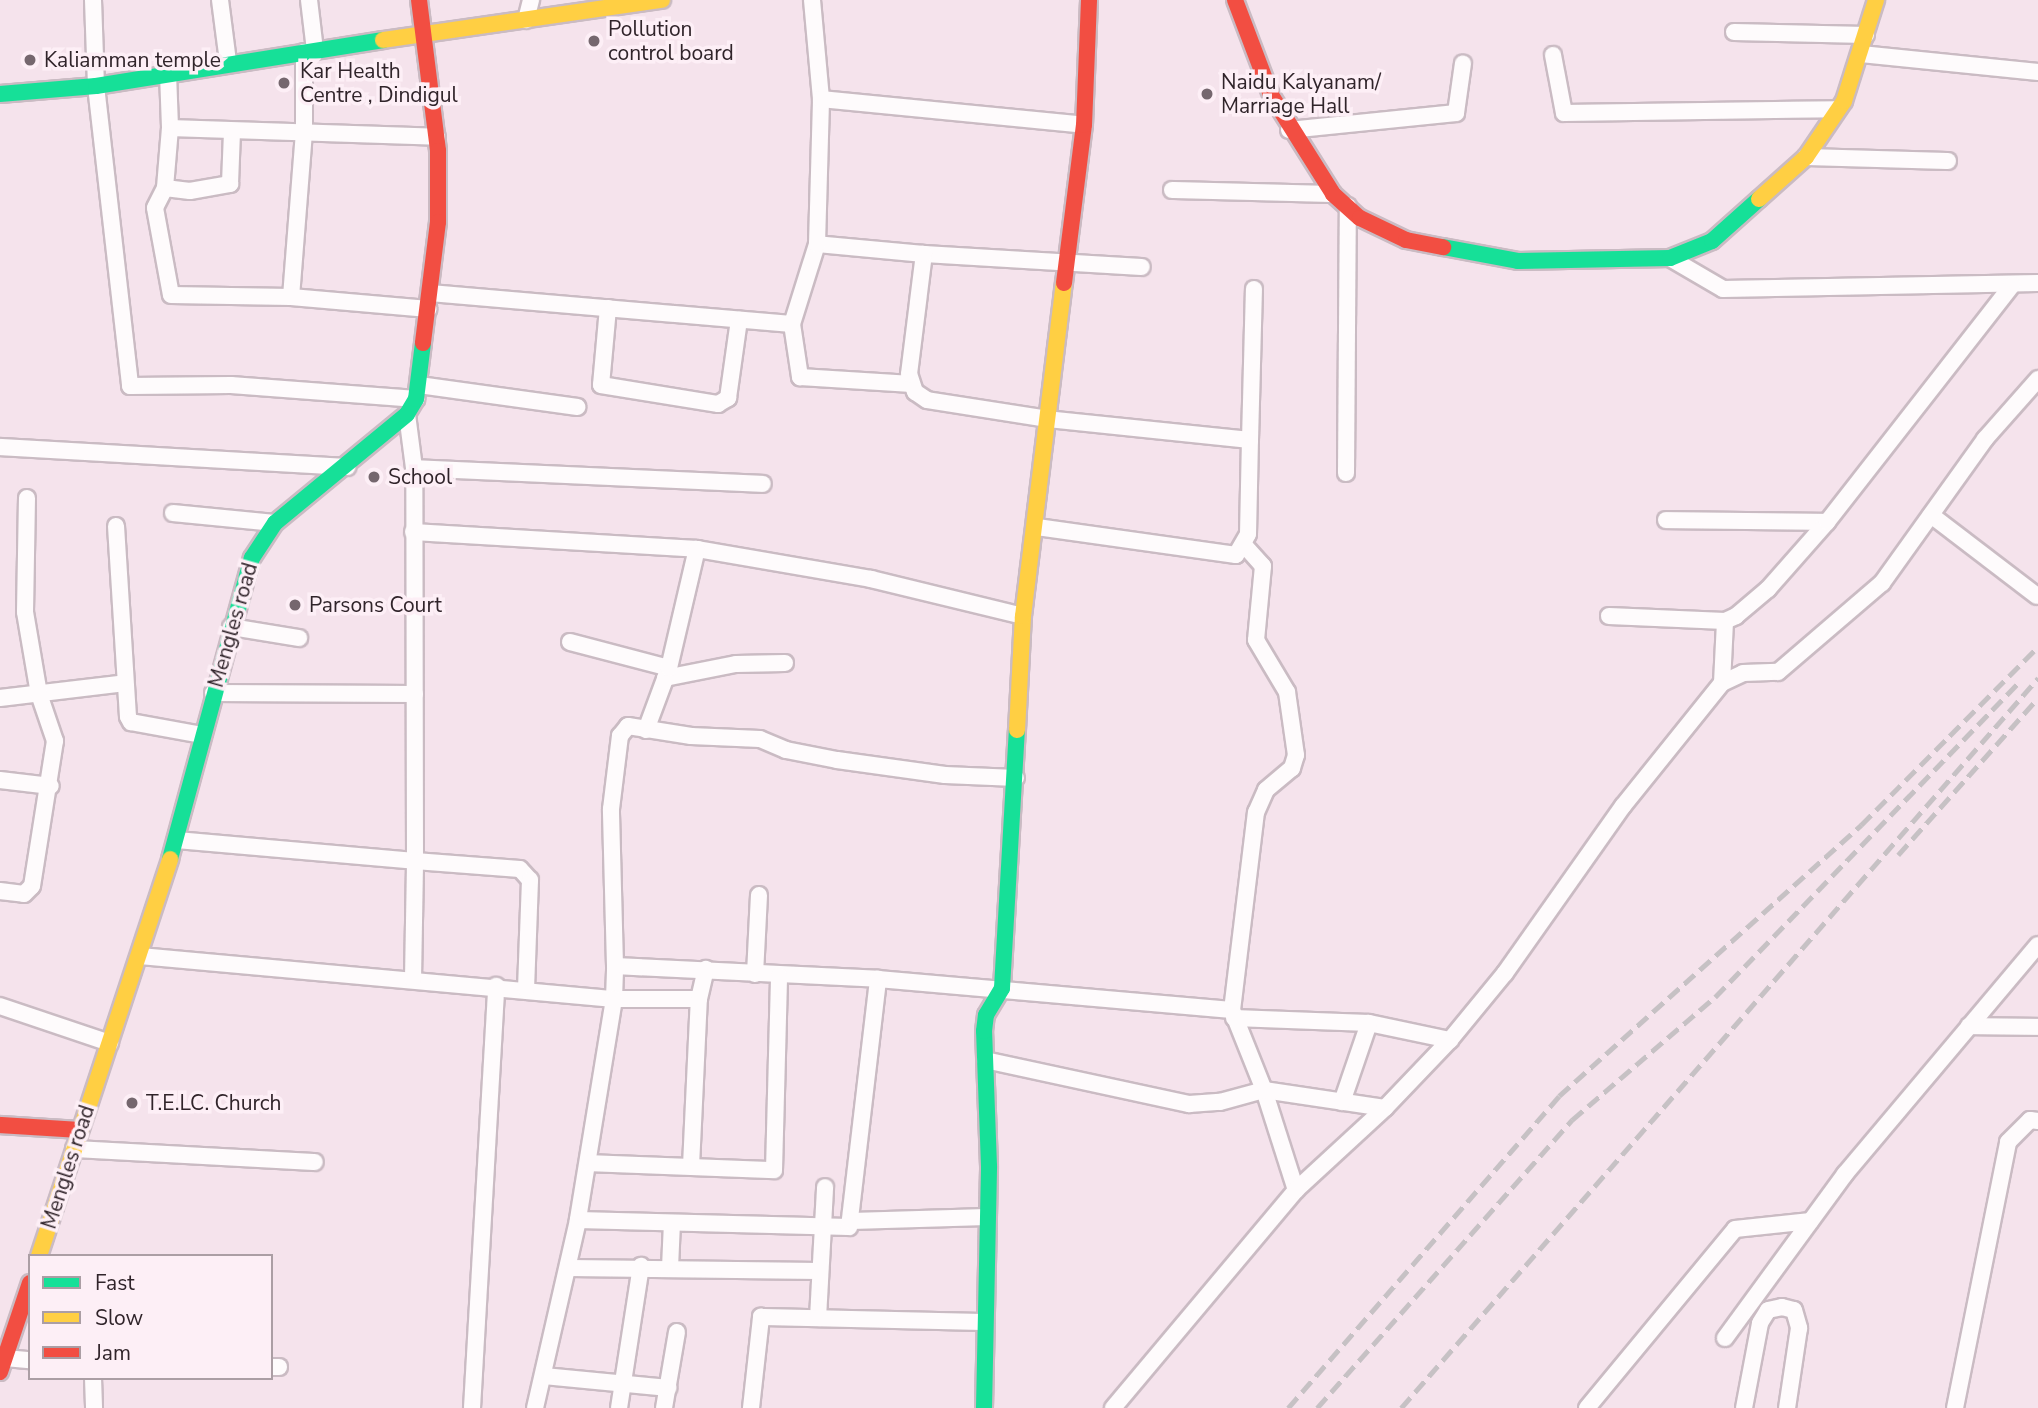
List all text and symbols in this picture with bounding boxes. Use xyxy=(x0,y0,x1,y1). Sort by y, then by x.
place label: Pollution control board xyxy=(608,16,734,66)
marker: Pollution control board xyxy=(586,33,602,49)
place label: Kaliamman temple xyxy=(44,47,221,73)
marker: Kaliamman temple xyxy=(22,52,38,68)
place label: Kar Health Centre , Dindigul xyxy=(300,58,458,108)
place label: Naidu Kalyanam/ Marriage Hall xyxy=(1221,69,1381,119)
marker: Kar Health Centre , Dindigul xyxy=(274,73,294,93)
marker: Naidu Kalyanam/ Marriage Hall xyxy=(1199,86,1215,102)
place label: School xyxy=(388,464,452,490)
marker: School xyxy=(366,469,382,485)
street label: Mengles road xyxy=(203,560,263,690)
place label: Parsons Court xyxy=(309,592,442,618)
marker: Parsons Court xyxy=(287,597,303,613)
place label: T.E.LC. Church xyxy=(146,1090,281,1116)
marker: T.E.LC. Church xyxy=(124,1095,140,1111)
street label: Mengles road xyxy=(36,1102,100,1232)
legend xyxy=(28,1254,273,1380)
text: Fast xyxy=(95,1269,135,1297)
text: Slow xyxy=(95,1304,143,1332)
text: Jam xyxy=(95,1339,131,1367)

